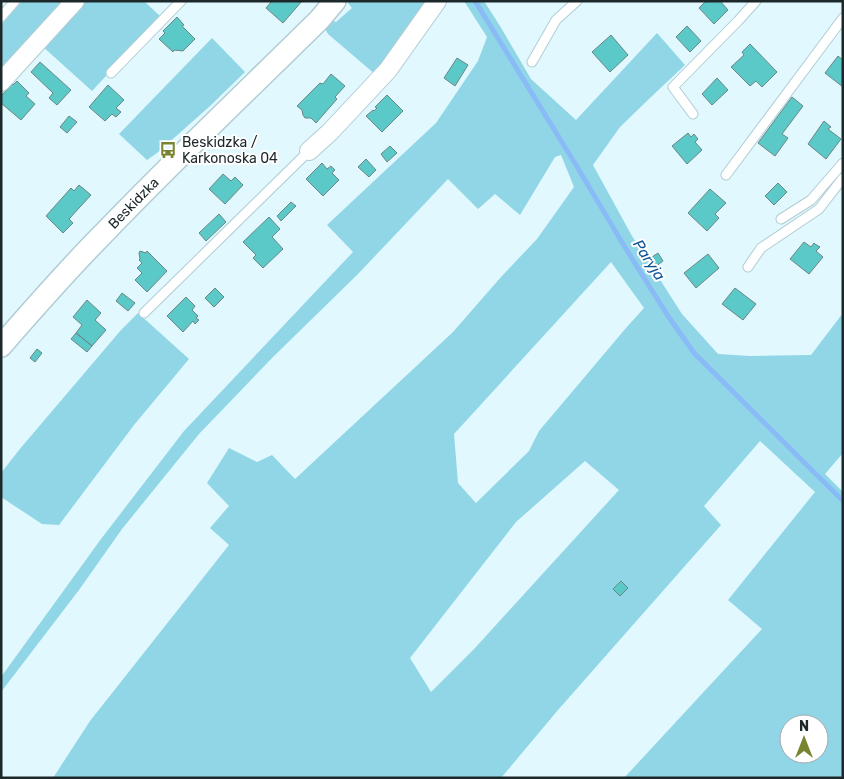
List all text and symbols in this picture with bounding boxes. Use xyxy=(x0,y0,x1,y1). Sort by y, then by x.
place label: Beskidzka / Karkonoska 04 xyxy=(182,134,278,167)
bus stop icon: Beskidzka / Karkonoska 04 xyxy=(158,140,178,160)
street label: Beskidzka xyxy=(105,174,163,232)
water label: Paryja xyxy=(629,236,669,284)
north arrow xyxy=(779,714,829,764)
text: N xyxy=(799,718,809,735)

